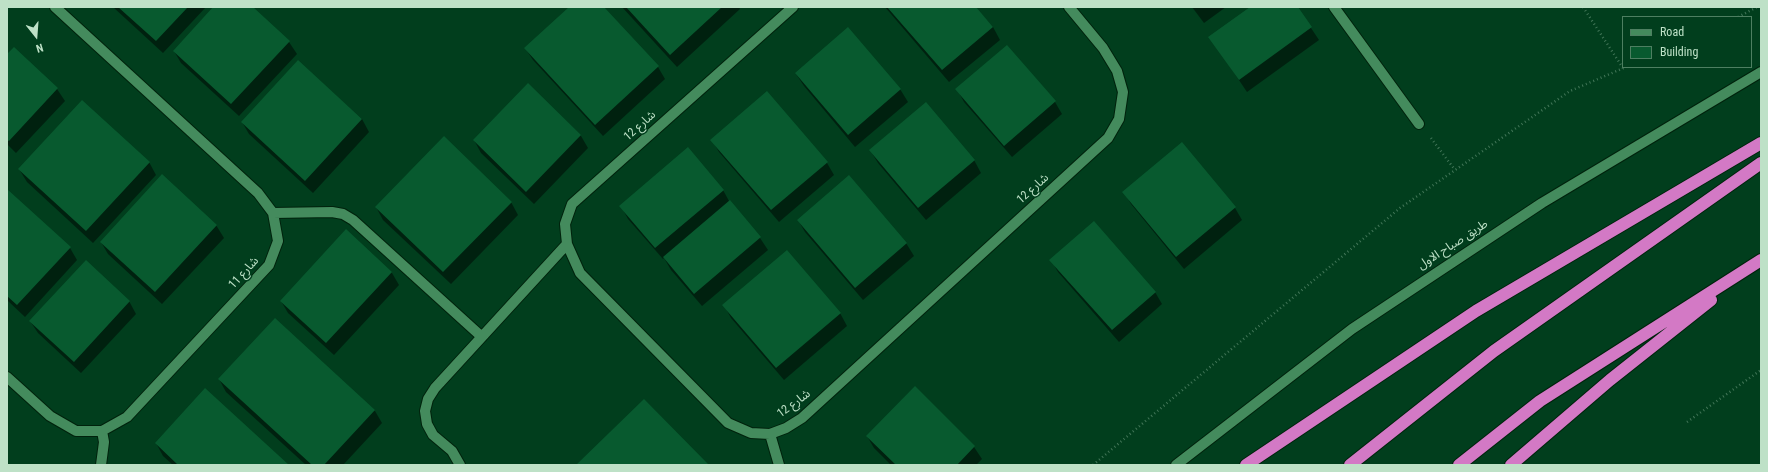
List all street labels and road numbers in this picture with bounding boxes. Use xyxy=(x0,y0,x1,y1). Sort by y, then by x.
street label: شارع 12 xyxy=(621,108,659,144)
street label: شارع 12 xyxy=(1014,171,1052,207)
street label: طريق صباح الاول xyxy=(1415,217,1491,273)
street label: شارع 11 xyxy=(226,254,262,292)
street label: شارع 12 xyxy=(774,387,814,421)

